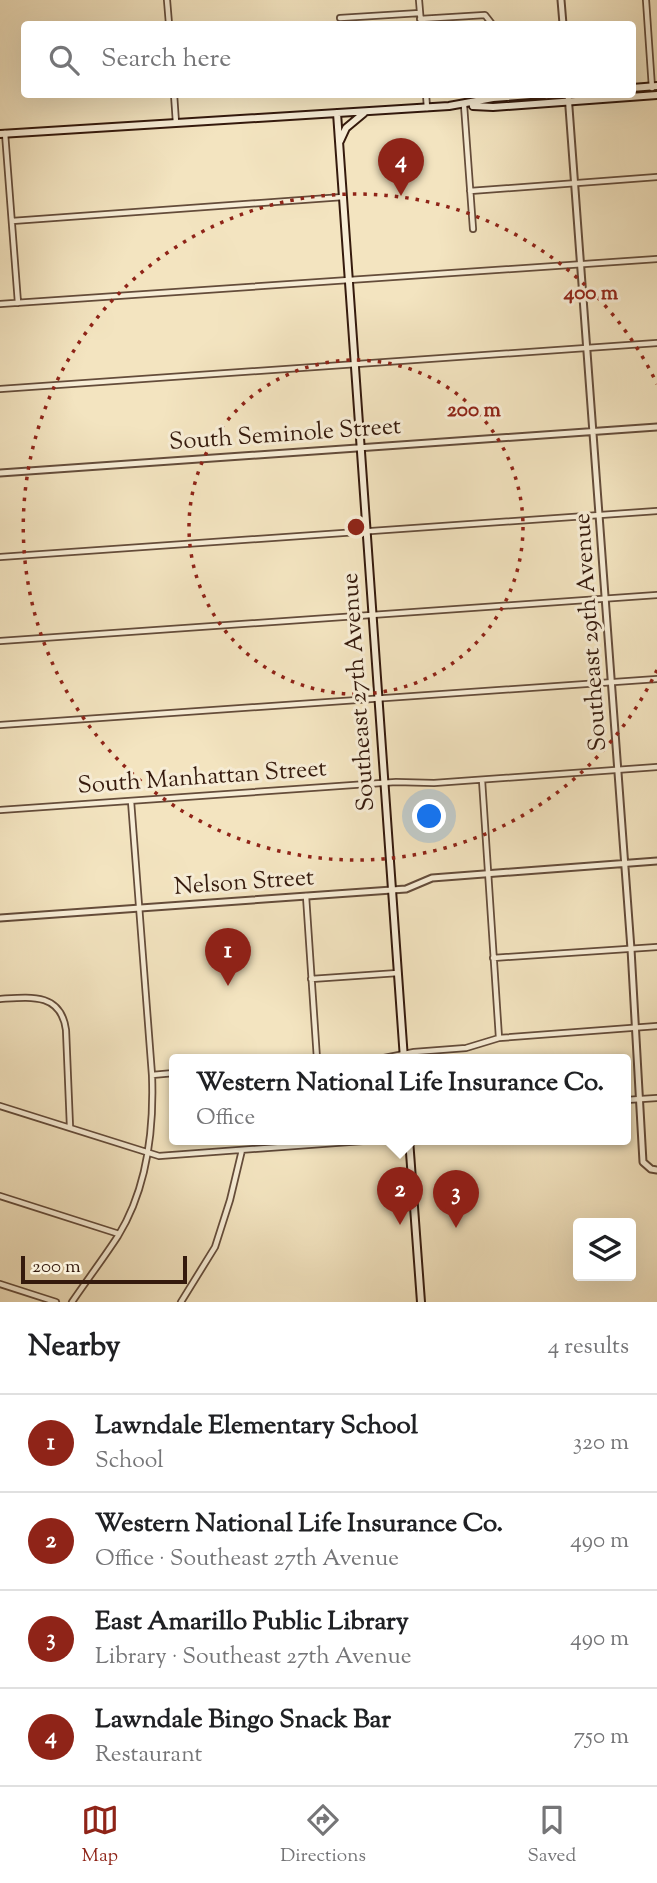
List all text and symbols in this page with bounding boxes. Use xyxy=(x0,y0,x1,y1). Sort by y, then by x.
search box xyxy=(21,21,636,98)
icon: search xyxy=(45,41,83,79)
text: Search here xyxy=(101,41,231,78)
pin: 4 xyxy=(378,138,424,196)
text: 400 m xyxy=(563,279,619,309)
text: 200 m xyxy=(447,396,502,426)
street label: South Seminole Street xyxy=(168,410,402,460)
street label: Southeast 29th Avenue xyxy=(566,512,616,752)
centre of rings xyxy=(344,515,368,539)
street label: Southeast 27th Avenue xyxy=(334,572,384,812)
street label: South Manhattan Street xyxy=(76,752,328,804)
your location xyxy=(412,799,446,833)
street label: Nelson Street xyxy=(173,861,315,905)
pin: 1 xyxy=(205,928,251,986)
popup xyxy=(169,1054,631,1145)
text: Western National Life Insurance Co. xyxy=(196,1065,604,1102)
text: Office xyxy=(196,1102,255,1135)
pin: 2 xyxy=(377,1167,423,1225)
pin: 3 xyxy=(433,1170,479,1228)
map controls xyxy=(573,1218,636,1281)
button: layers xyxy=(573,1218,636,1281)
scale bar xyxy=(21,1253,187,1285)
text: 200 m xyxy=(32,1254,81,1281)
text: Nearby xyxy=(28,1326,120,1369)
text: 4 results xyxy=(548,1331,629,1364)
text: Lawndale Elementary School xyxy=(95,1408,418,1445)
text: 1 xyxy=(47,1427,55,1460)
text: 320 m xyxy=(573,1427,629,1460)
text: School xyxy=(95,1445,164,1478)
text: Western National Life Insurance Co. xyxy=(95,1506,503,1543)
text: 2 xyxy=(46,1525,56,1558)
text: 490 m xyxy=(570,1525,629,1558)
text: Office · Southeast 27th Avenue xyxy=(95,1543,399,1576)
text: East Amarillo Public Library xyxy=(95,1604,409,1641)
text: 3 xyxy=(46,1623,56,1656)
text: 490 m xyxy=(570,1623,629,1656)
text: Library · Southeast 27th Avenue xyxy=(95,1641,412,1674)
text: Lawndale Bingo Snack Bar xyxy=(95,1702,391,1739)
text: 4 xyxy=(45,1721,57,1754)
text: 750 m xyxy=(574,1721,629,1754)
text: Restaurant xyxy=(95,1739,202,1772)
tab: Map xyxy=(81,1801,119,1870)
tab: Directions xyxy=(280,1801,366,1870)
tab: Saved xyxy=(527,1801,576,1870)

